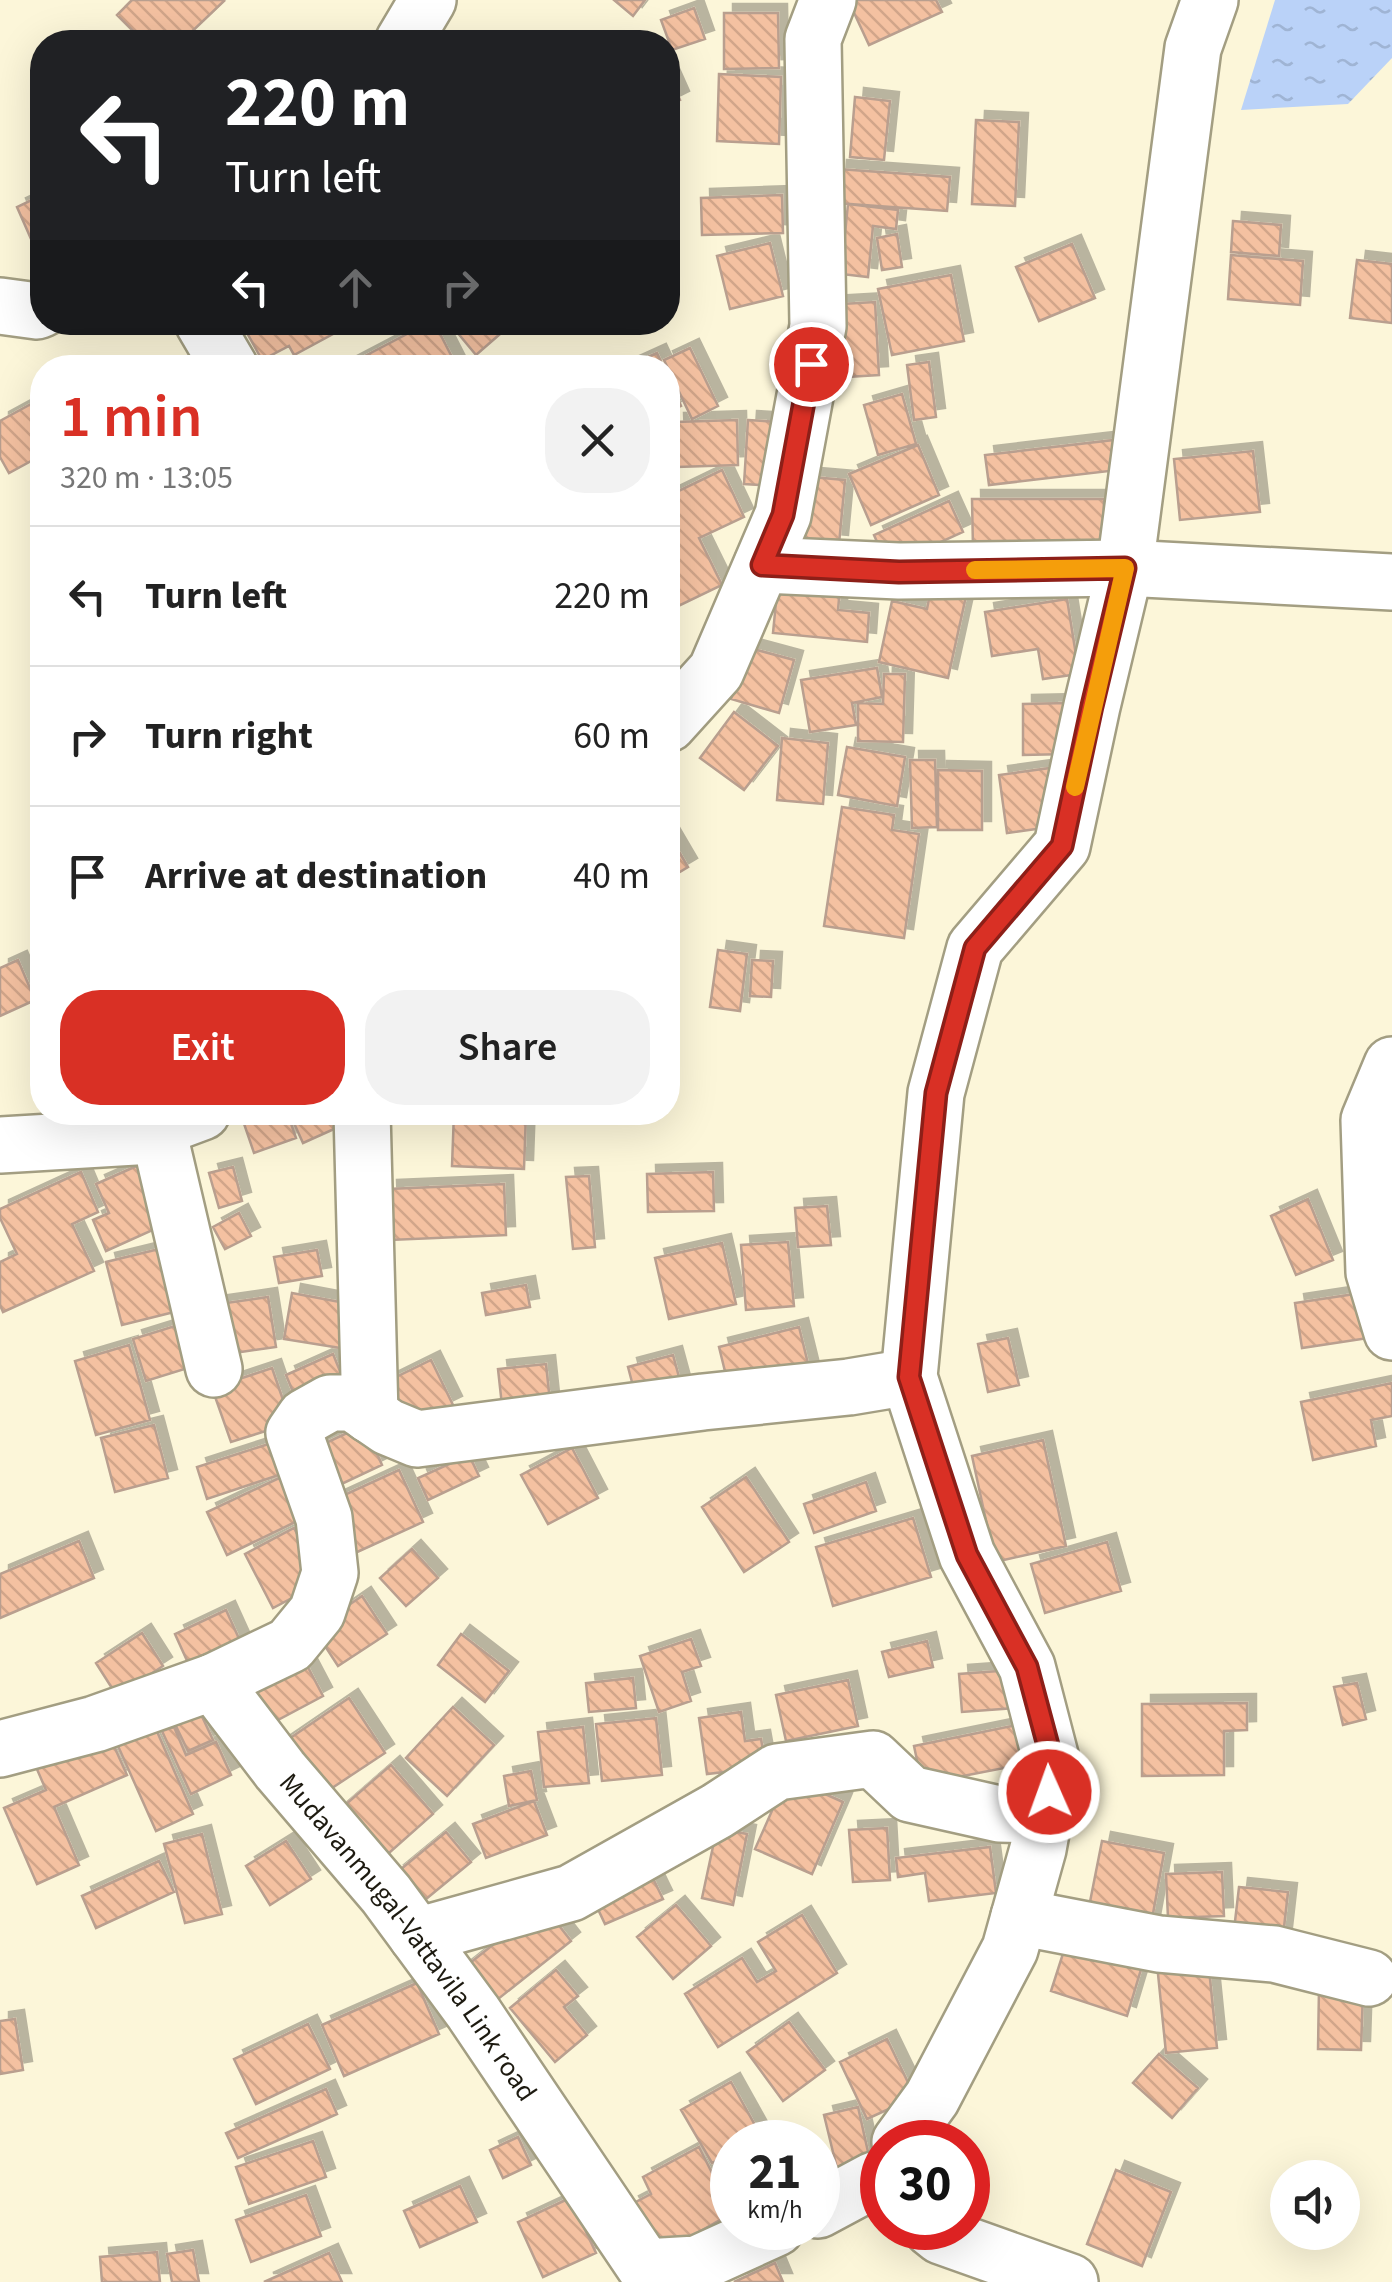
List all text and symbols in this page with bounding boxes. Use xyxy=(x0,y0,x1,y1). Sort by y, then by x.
text: 220 m xyxy=(225,53,410,153)
icon: left xyxy=(60,70,190,200)
text: Turn left xyxy=(225,146,381,210)
icon: left xyxy=(223,260,278,315)
icon: ahead xyxy=(328,260,383,315)
icon: right xyxy=(433,260,488,315)
pin xyxy=(769,322,854,407)
icon: arrive xyxy=(784,337,839,392)
text: 1 min xyxy=(60,375,203,460)
button: close xyxy=(545,388,650,493)
text: 320 m · 13:05 xyxy=(60,455,233,501)
icon: left xyxy=(60,569,115,624)
text: Turn left xyxy=(145,569,287,623)
text: 220 m xyxy=(554,569,650,623)
icon: right xyxy=(60,709,115,764)
text: Turn right xyxy=(145,709,313,763)
text: 60 m xyxy=(573,709,650,763)
icon: arrive xyxy=(60,849,115,904)
text: Arrive at destination xyxy=(145,849,487,903)
text: 40 m xyxy=(573,849,650,903)
button: Exit xyxy=(60,990,345,1105)
button: Share xyxy=(365,990,650,1105)
position arrow xyxy=(997,1740,1101,1844)
street label: Mudavanmugal-Vattavila Link road xyxy=(270,1764,547,2109)
speed limit sign: 30 xyxy=(860,2120,990,2250)
text: 21 xyxy=(749,2137,801,2208)
map controls xyxy=(1270,2160,1360,2250)
button: sound xyxy=(1270,2160,1360,2250)
text: km/h xyxy=(747,2192,803,2228)

